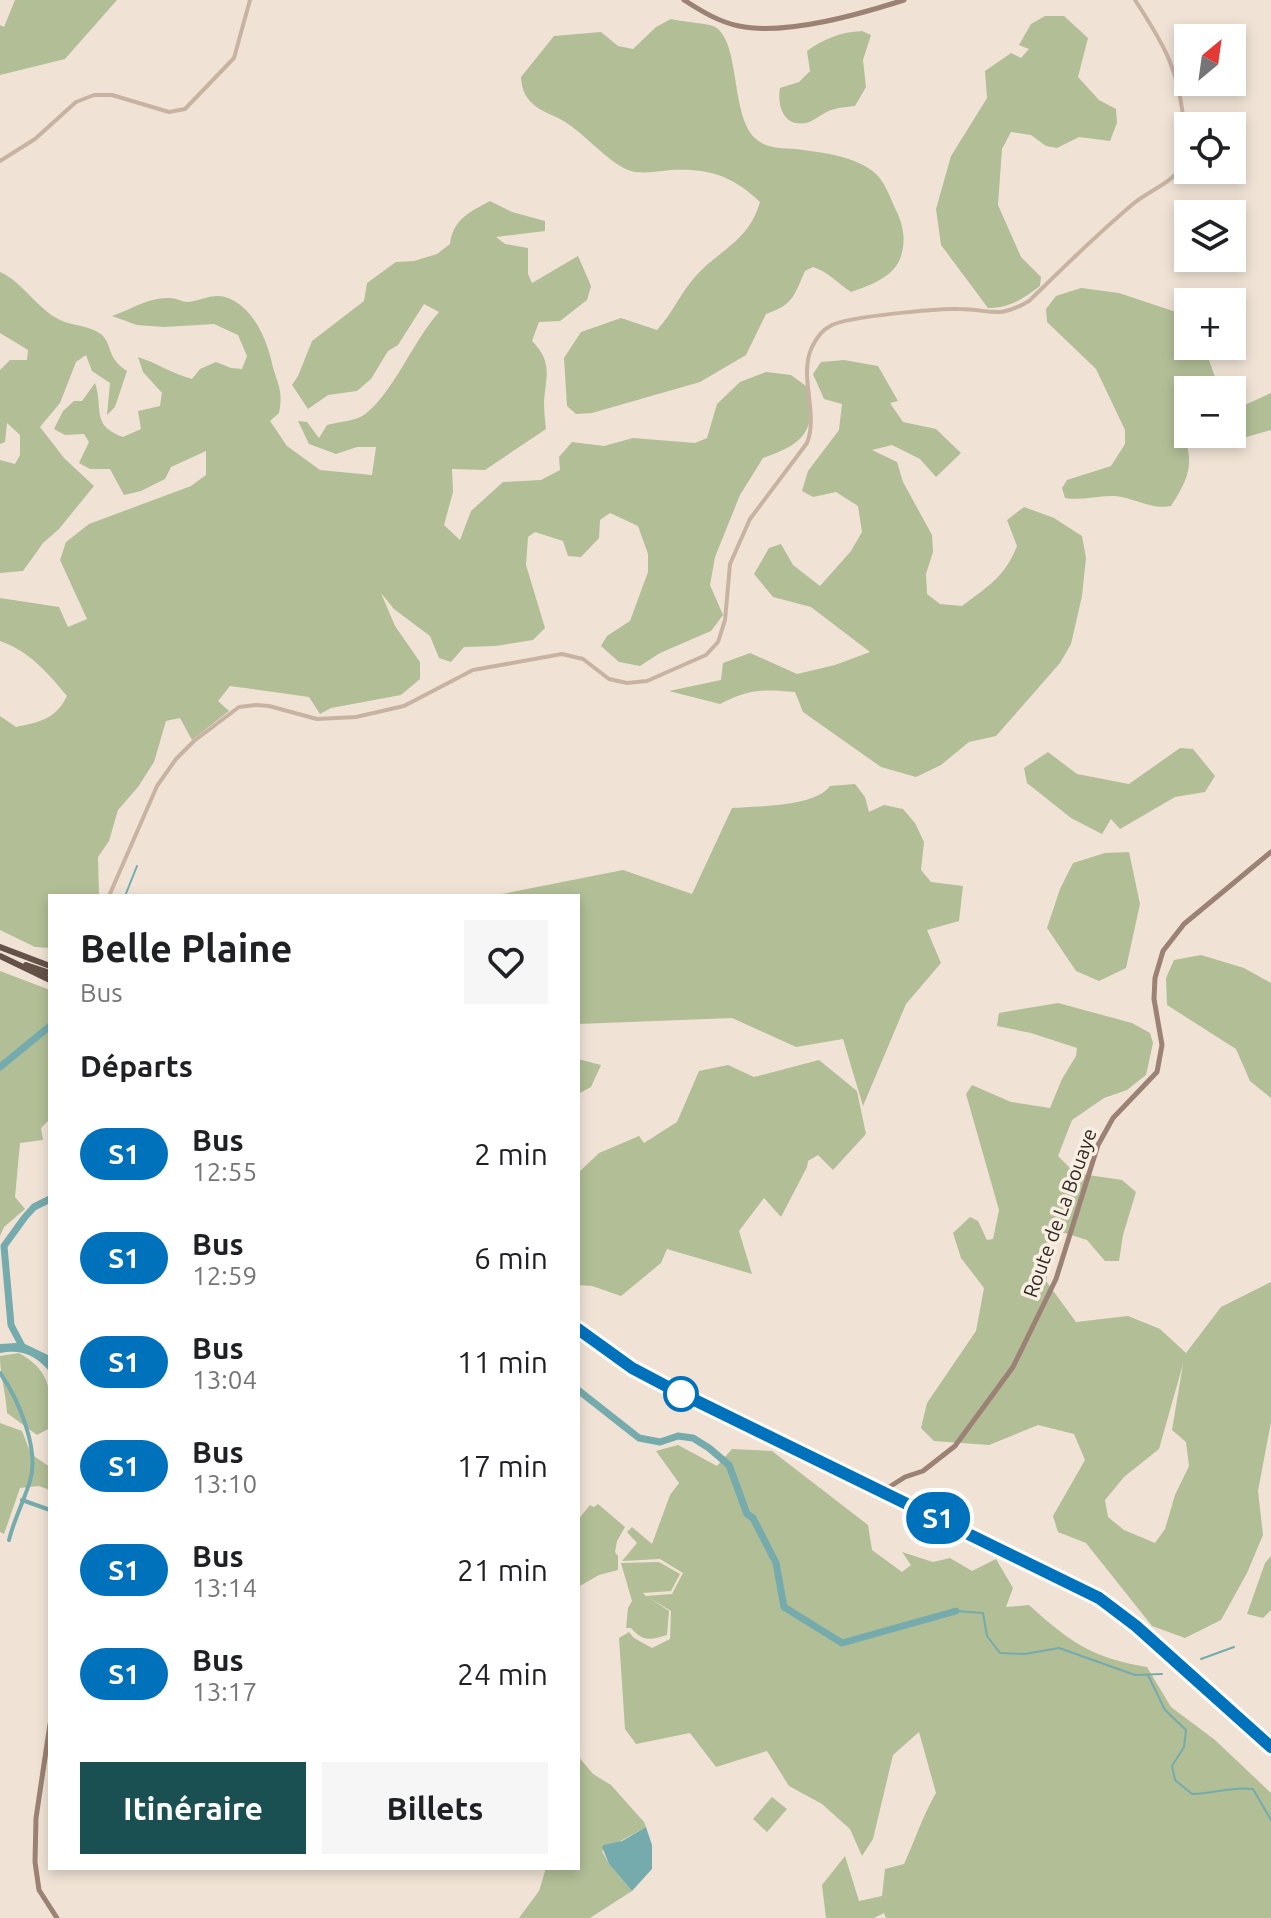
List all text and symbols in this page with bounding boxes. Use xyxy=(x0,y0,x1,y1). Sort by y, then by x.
north arrow xyxy=(1174,24,1246,96)
map controls xyxy=(1174,24,1246,448)
button: locate xyxy=(1174,112,1246,184)
button: layers xyxy=(1174,200,1246,272)
button: + xyxy=(1174,288,1246,360)
button: − xyxy=(1174,376,1246,448)
button: heart xyxy=(464,920,548,1004)
text: Belle Plaine xyxy=(80,927,292,969)
text: Bus xyxy=(80,978,123,1007)
text: Départs xyxy=(80,1049,193,1083)
text: Bus xyxy=(192,1123,244,1157)
street label: Route de La Bouaye xyxy=(1018,1125,1101,1300)
text: 2 min xyxy=(474,1137,548,1171)
text: S1 xyxy=(108,1138,140,1169)
text: 12:55 xyxy=(192,1157,257,1186)
text: Bus xyxy=(192,1227,244,1261)
text: 6 min xyxy=(474,1241,548,1275)
text: S1 xyxy=(108,1242,140,1273)
text: 12:59 xyxy=(192,1261,257,1290)
text: Bus xyxy=(192,1331,244,1365)
text: 11 min xyxy=(457,1345,548,1379)
text: S1 xyxy=(108,1346,140,1377)
text: 13:04 xyxy=(192,1365,257,1394)
unlabelled marker xyxy=(664,1377,698,1411)
text: Bus xyxy=(192,1435,244,1469)
text: 17 min xyxy=(457,1449,548,1483)
text: S1 xyxy=(108,1450,140,1481)
text: 13:10 xyxy=(192,1469,257,1498)
line badge: S1 xyxy=(902,1492,974,1544)
text: S1 xyxy=(922,1502,954,1533)
text: Bus xyxy=(192,1539,244,1573)
text: 21 min xyxy=(457,1553,548,1587)
text: S1 xyxy=(108,1554,140,1585)
text: 13:14 xyxy=(192,1573,257,1602)
text: Bus xyxy=(192,1643,244,1677)
text: 24 min xyxy=(457,1657,548,1691)
text: S1 xyxy=(108,1658,140,1689)
text: 13:17 xyxy=(192,1677,257,1706)
button: Itinéraire xyxy=(80,1762,306,1854)
button: Billets xyxy=(322,1762,548,1854)

